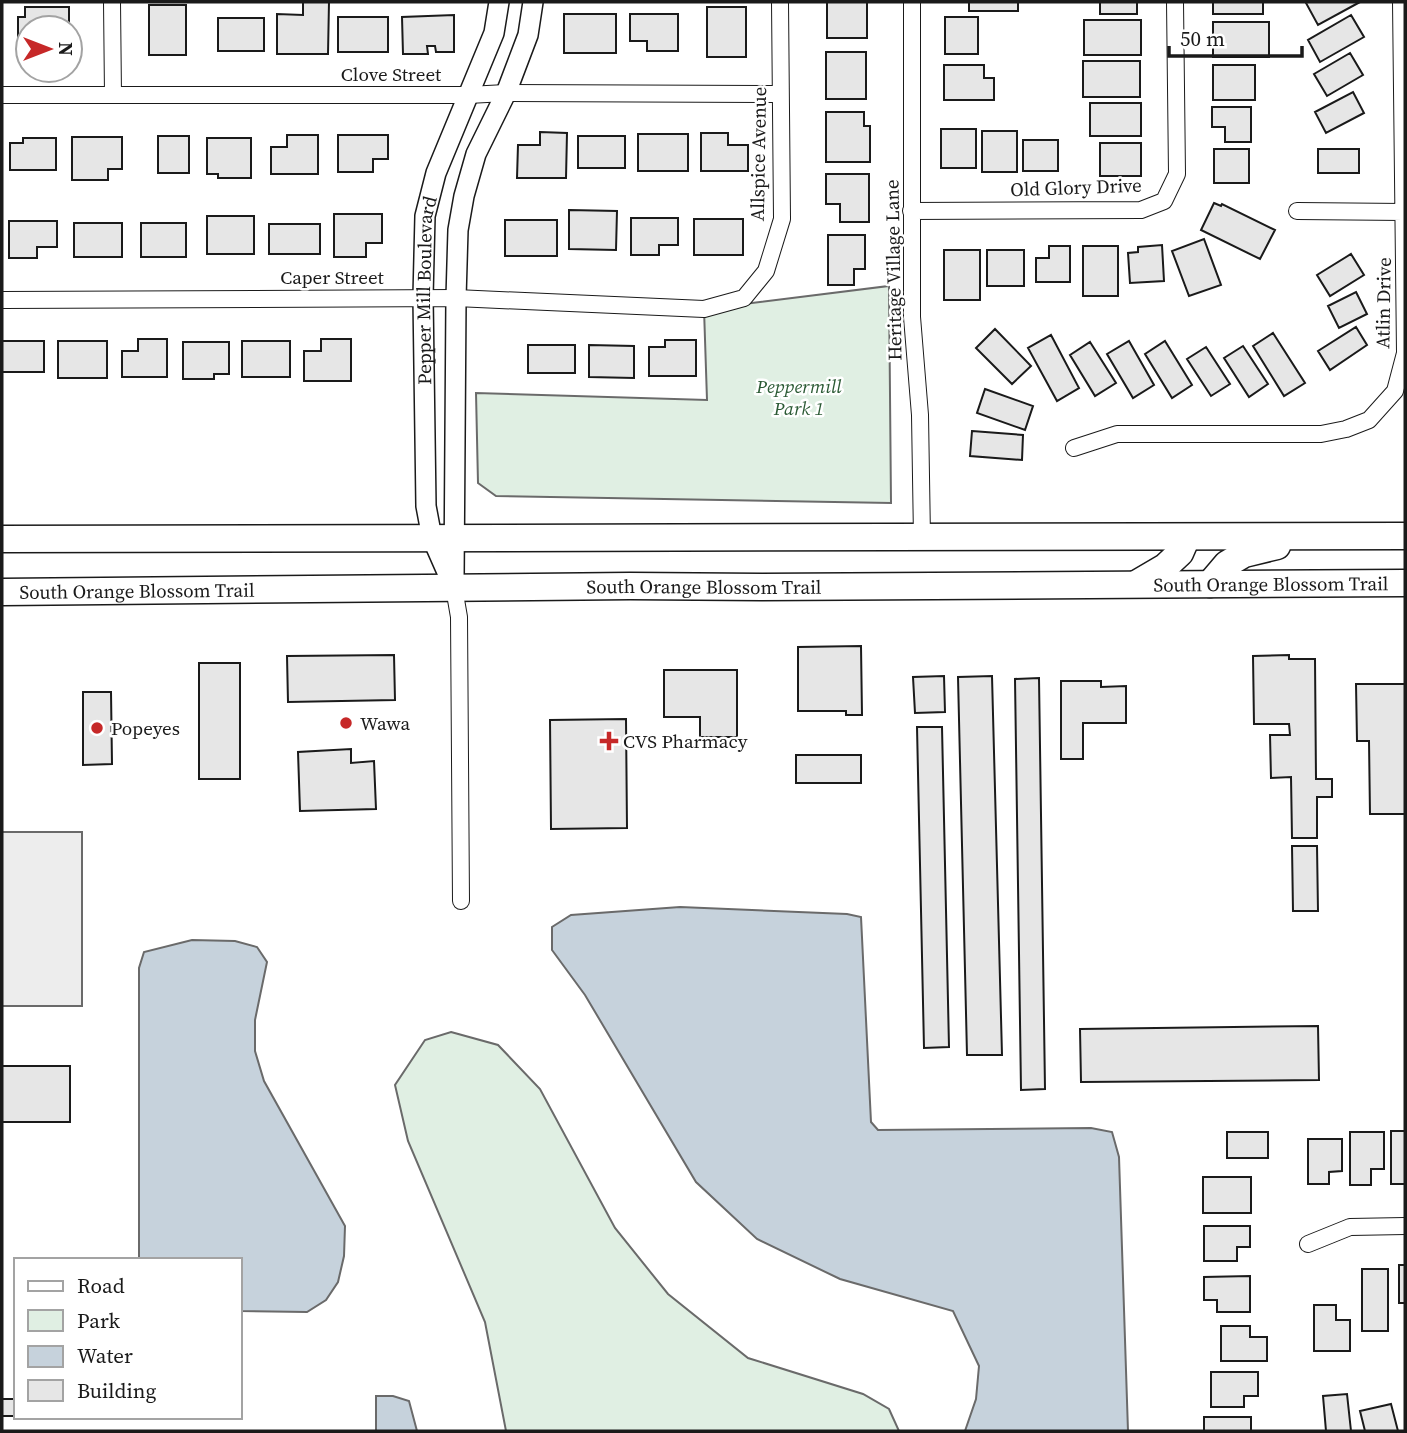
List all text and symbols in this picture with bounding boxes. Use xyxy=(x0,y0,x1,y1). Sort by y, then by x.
north arrow xyxy=(14,14,84,84)
scale bar xyxy=(1169,14,1302,58)
text: 50 m xyxy=(1180,24,1225,53)
text: N xyxy=(53,42,79,56)
street label: Clove Street xyxy=(341,61,442,87)
street label: Allspice Avenue xyxy=(744,87,772,221)
street label: Old Glory Drive xyxy=(1010,172,1142,202)
street label: Heritage Village Lane xyxy=(878,179,908,361)
street label: Pepper Mill Boulevard xyxy=(410,193,443,385)
street label: Atlin Drive xyxy=(1369,257,1397,349)
street label: Caper Street xyxy=(280,264,385,290)
park label: Peppermill Park 1 xyxy=(755,373,842,421)
street label: South Orange Blossom Trail xyxy=(1153,570,1389,598)
street label: South Orange Blossom Trail xyxy=(586,573,822,600)
street label: South Orange Blossom Trail xyxy=(19,577,255,605)
place label: Wawa xyxy=(360,710,410,736)
place label: Popeyes xyxy=(111,715,180,741)
marker: Wawa xyxy=(338,715,354,731)
marker: Popeyes xyxy=(89,720,105,736)
place label: CVS Pharmacy xyxy=(623,728,748,754)
marker: CVS Pharmacy xyxy=(601,733,617,749)
legend xyxy=(14,1258,242,1419)
text: Road xyxy=(77,1271,125,1300)
text: Park xyxy=(77,1306,121,1335)
text: Water xyxy=(77,1341,133,1370)
text: Building xyxy=(77,1376,156,1405)

